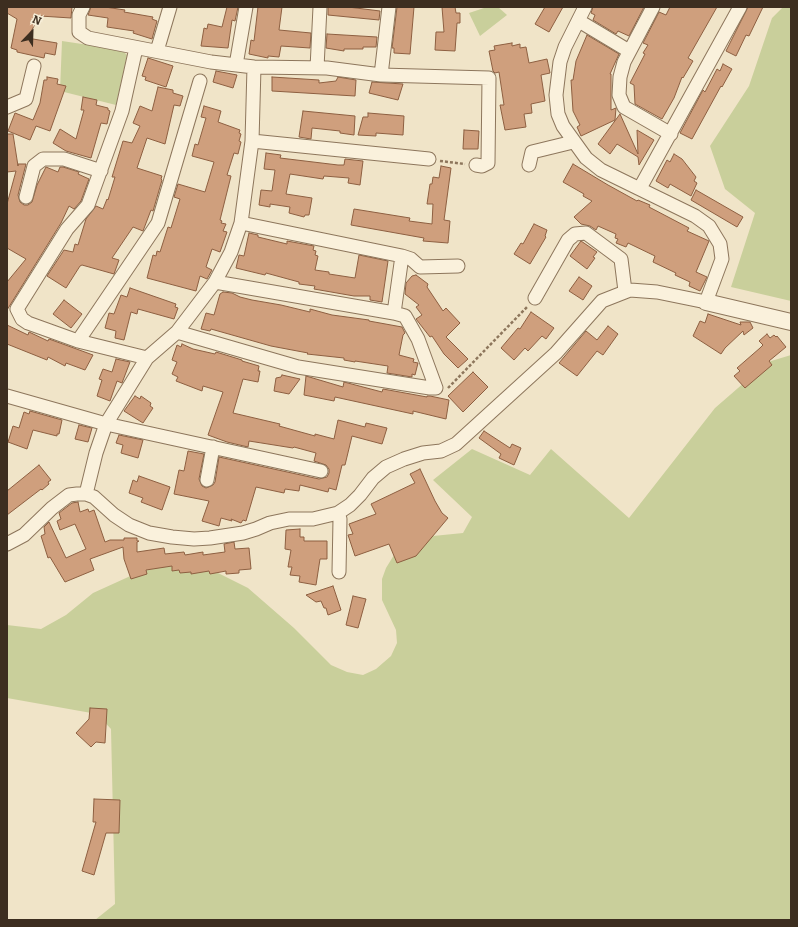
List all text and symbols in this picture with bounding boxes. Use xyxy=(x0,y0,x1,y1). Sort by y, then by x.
north arrow xyxy=(12,12,52,52)
text: N xyxy=(30,13,43,28)

